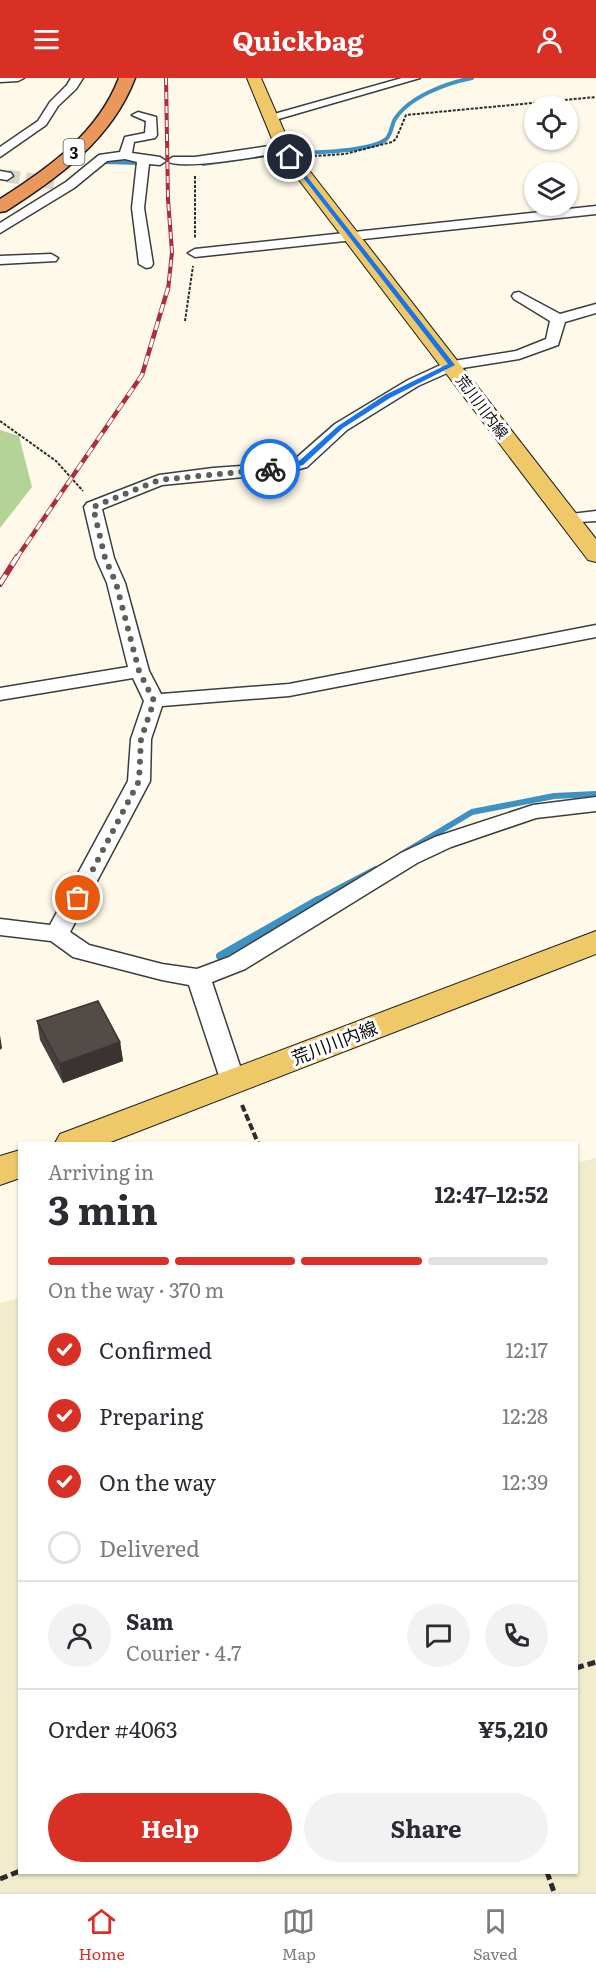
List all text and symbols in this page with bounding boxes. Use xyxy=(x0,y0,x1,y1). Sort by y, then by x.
text: Quickbag xyxy=(232,19,364,59)
icon: menu xyxy=(30,23,63,56)
icon: person xyxy=(533,23,566,56)
map controls xyxy=(524,96,578,216)
button: locate xyxy=(524,96,578,150)
pin xyxy=(264,131,315,182)
road number: 3 xyxy=(64,139,84,165)
icon: home xyxy=(273,140,306,173)
button: layers xyxy=(524,162,578,216)
street label: 荒川川内線 xyxy=(451,369,515,443)
courier xyxy=(240,439,300,499)
icon: bike xyxy=(254,453,287,486)
pin xyxy=(52,872,103,923)
icon: bag xyxy=(61,881,94,914)
street label: 荒川川内線 xyxy=(287,1013,381,1071)
text: Arriving in xyxy=(48,1156,154,1186)
text: 12:47–12:52 xyxy=(434,1177,548,1210)
text: 3 min xyxy=(48,1179,158,1237)
text: On the way · 370 m xyxy=(48,1274,224,1304)
icon: check xyxy=(48,1333,81,1366)
text: Confirmed xyxy=(99,1333,212,1366)
text: 12:17 xyxy=(505,1334,548,1364)
icon: check xyxy=(48,1399,81,1432)
text: Preparing xyxy=(99,1399,203,1432)
text: 12:28 xyxy=(502,1400,548,1430)
icon: check xyxy=(48,1465,81,1498)
text: On the way xyxy=(99,1465,216,1498)
text: 12:39 xyxy=(502,1466,548,1496)
text: Delivered xyxy=(99,1531,200,1564)
button: person xyxy=(48,1604,111,1667)
text: Sam xyxy=(126,1604,174,1637)
button: chat xyxy=(407,1604,470,1667)
button: phone xyxy=(485,1604,548,1667)
text: Courier · 4.7 xyxy=(126,1637,241,1667)
text: Order #4063 xyxy=(48,1712,178,1745)
text: ¥5,210 xyxy=(478,1712,548,1745)
button: Help xyxy=(48,1793,292,1862)
button: Share xyxy=(304,1793,548,1862)
tab: Home xyxy=(79,1905,125,1965)
tab: Map xyxy=(282,1905,316,1965)
tab: Saved xyxy=(473,1905,517,1965)

